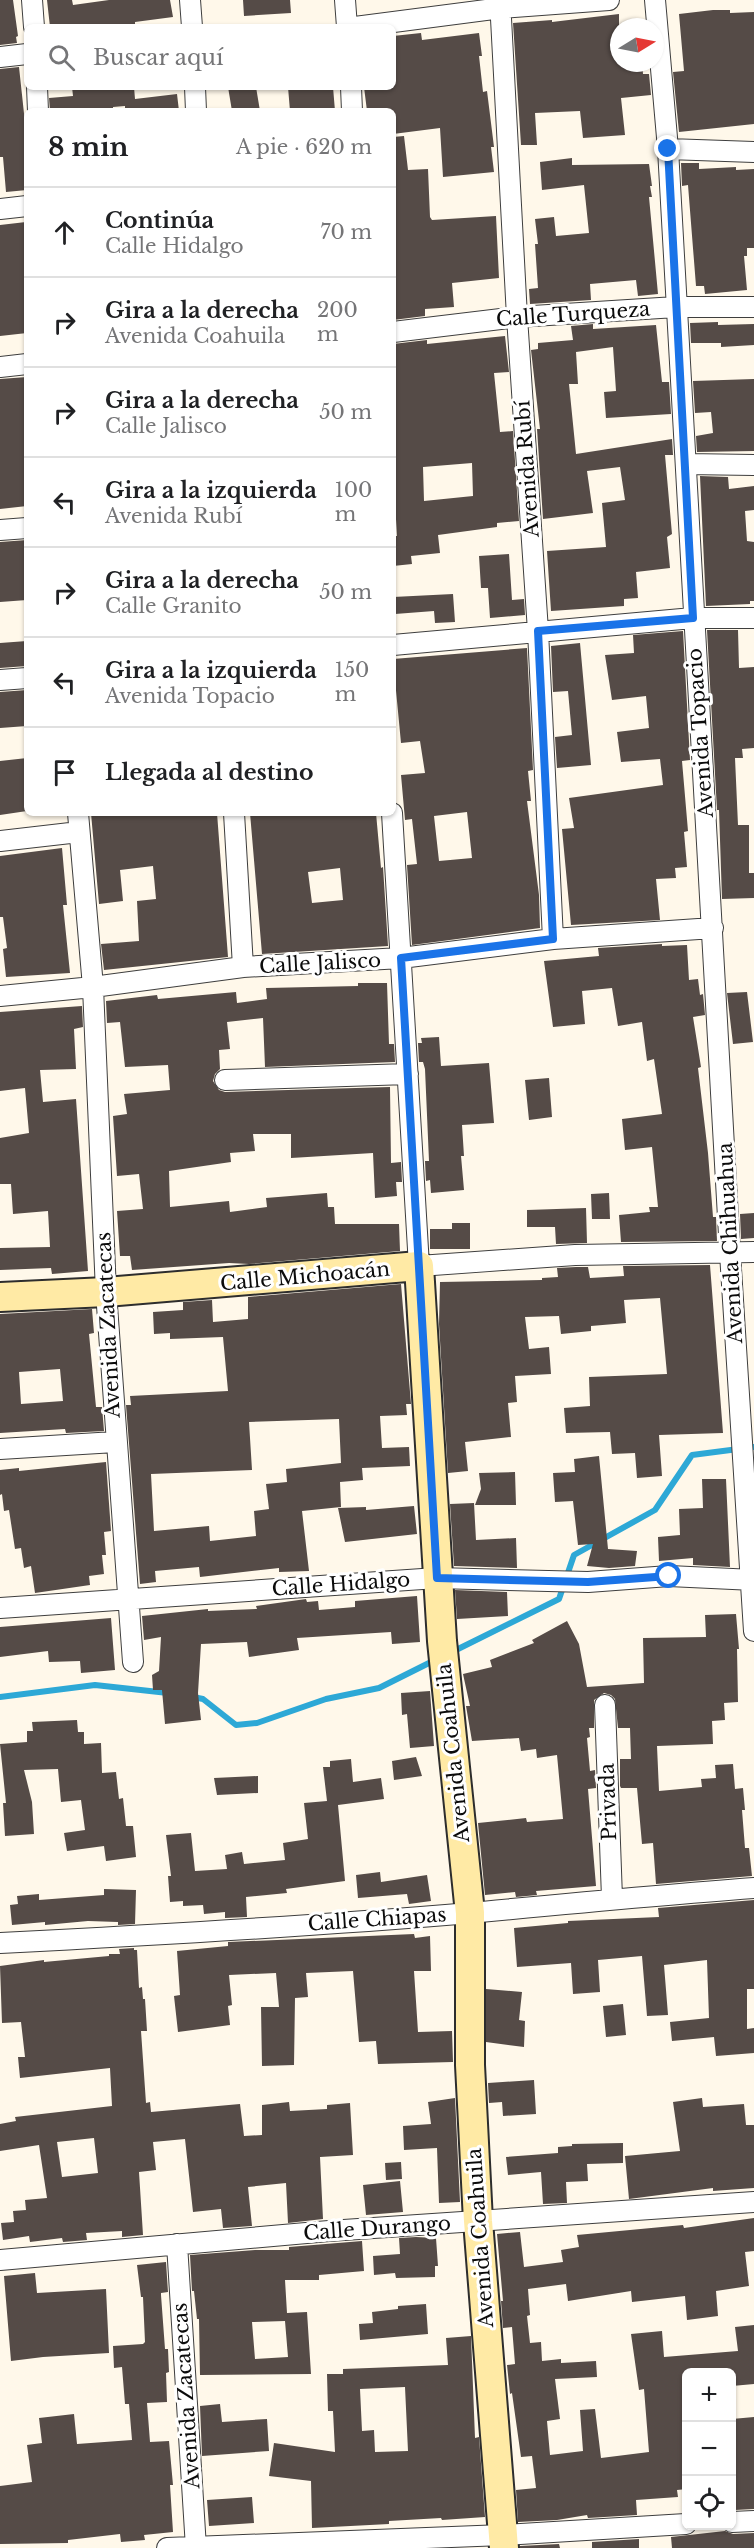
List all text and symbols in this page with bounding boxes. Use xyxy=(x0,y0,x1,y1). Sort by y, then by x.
north arrow xyxy=(610,18,664,72)
search box xyxy=(24,24,396,90)
icon: search xyxy=(45,41,78,74)
text: Buscar aquí xyxy=(93,44,224,71)
text: 8 min xyxy=(48,131,128,163)
text: A pie · 620 m xyxy=(236,135,372,159)
route end xyxy=(654,135,680,161)
text: Continúa xyxy=(105,207,214,234)
icon: ahead xyxy=(48,216,81,249)
text: 70 m xyxy=(320,220,372,244)
text: Calle Hidalgo xyxy=(105,234,244,258)
text: Gira a la derecha xyxy=(105,297,299,324)
street label: Calle Turqueza xyxy=(495,297,652,331)
text: 200 m xyxy=(317,298,358,346)
icon: right xyxy=(48,306,81,339)
text: Avenida Coahuila xyxy=(105,324,285,348)
text: Gira a la derecha xyxy=(105,387,299,414)
icon: right xyxy=(48,396,81,429)
text: 50 m xyxy=(319,400,372,424)
street label: Avenida Rubí xyxy=(510,400,544,539)
text: Calle Jalisco xyxy=(105,414,227,438)
text: Gira a la izquierda xyxy=(105,477,317,504)
text: 100 m xyxy=(335,478,372,526)
icon: left xyxy=(48,486,81,519)
text: Avenida Rubí xyxy=(105,504,242,528)
text: Gira a la derecha xyxy=(105,567,299,594)
icon: right xyxy=(48,576,81,609)
text: 50 m xyxy=(319,580,372,604)
text: Calle Granito xyxy=(105,594,242,618)
street label: Avenida Topacio xyxy=(682,647,718,820)
text: Gira a la izquierda xyxy=(105,657,317,684)
text: 150 m xyxy=(335,658,369,706)
icon: left xyxy=(48,666,81,699)
text: Avenida Topacio xyxy=(105,684,275,708)
icon: arrive xyxy=(48,756,81,789)
text: Llegada al destino xyxy=(105,759,314,786)
street label: Calle Jalisco xyxy=(259,948,381,978)
street label: Avenida Chihuahua xyxy=(713,1141,747,1345)
street label: Avenida Zacatecas xyxy=(91,1231,125,1420)
street label: Calle Michoacán xyxy=(219,1257,391,1295)
route start xyxy=(655,1562,681,1588)
street label: Calle Hidalgo xyxy=(271,1567,411,1601)
street label: Avenida Coahuila xyxy=(432,1661,474,1845)
street label: Privada xyxy=(595,1762,621,1841)
street label: Calle Chiapas xyxy=(307,1902,447,1936)
street label: Avenida Coahuila xyxy=(462,2146,498,2330)
street label: Calle Durango xyxy=(302,2211,452,2245)
street label: Avenida Zacatecas xyxy=(168,2302,205,2491)
map controls xyxy=(682,2368,736,2530)
button: + xyxy=(682,2368,736,2422)
button: − xyxy=(682,2422,736,2476)
button: locate xyxy=(682,2476,736,2530)

